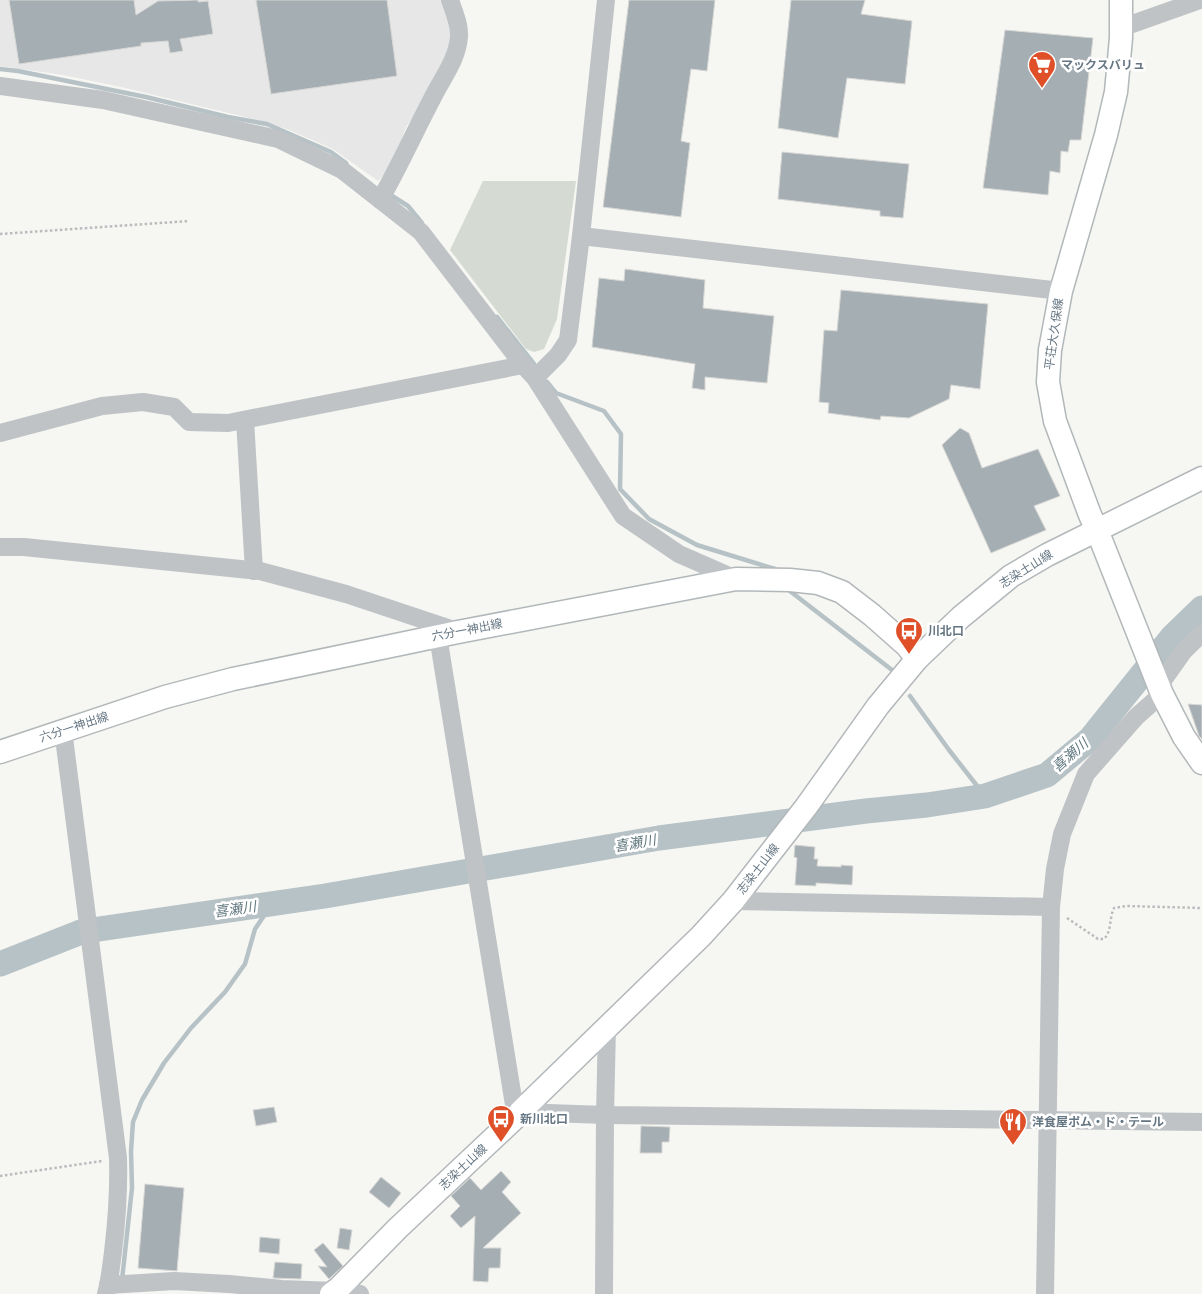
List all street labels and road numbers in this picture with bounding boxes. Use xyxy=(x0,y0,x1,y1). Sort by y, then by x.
street label: 平荘大久保線 xyxy=(1042,297,1066,371)
street label: 志染土山線 xyxy=(997,547,1055,591)
street label: 六分一神出線 xyxy=(430,616,504,644)
street label: 六分一神出線 xyxy=(38,709,110,745)
street label: 志染土山線 xyxy=(734,841,782,897)
street label: 志染土山線 xyxy=(436,1141,490,1193)

